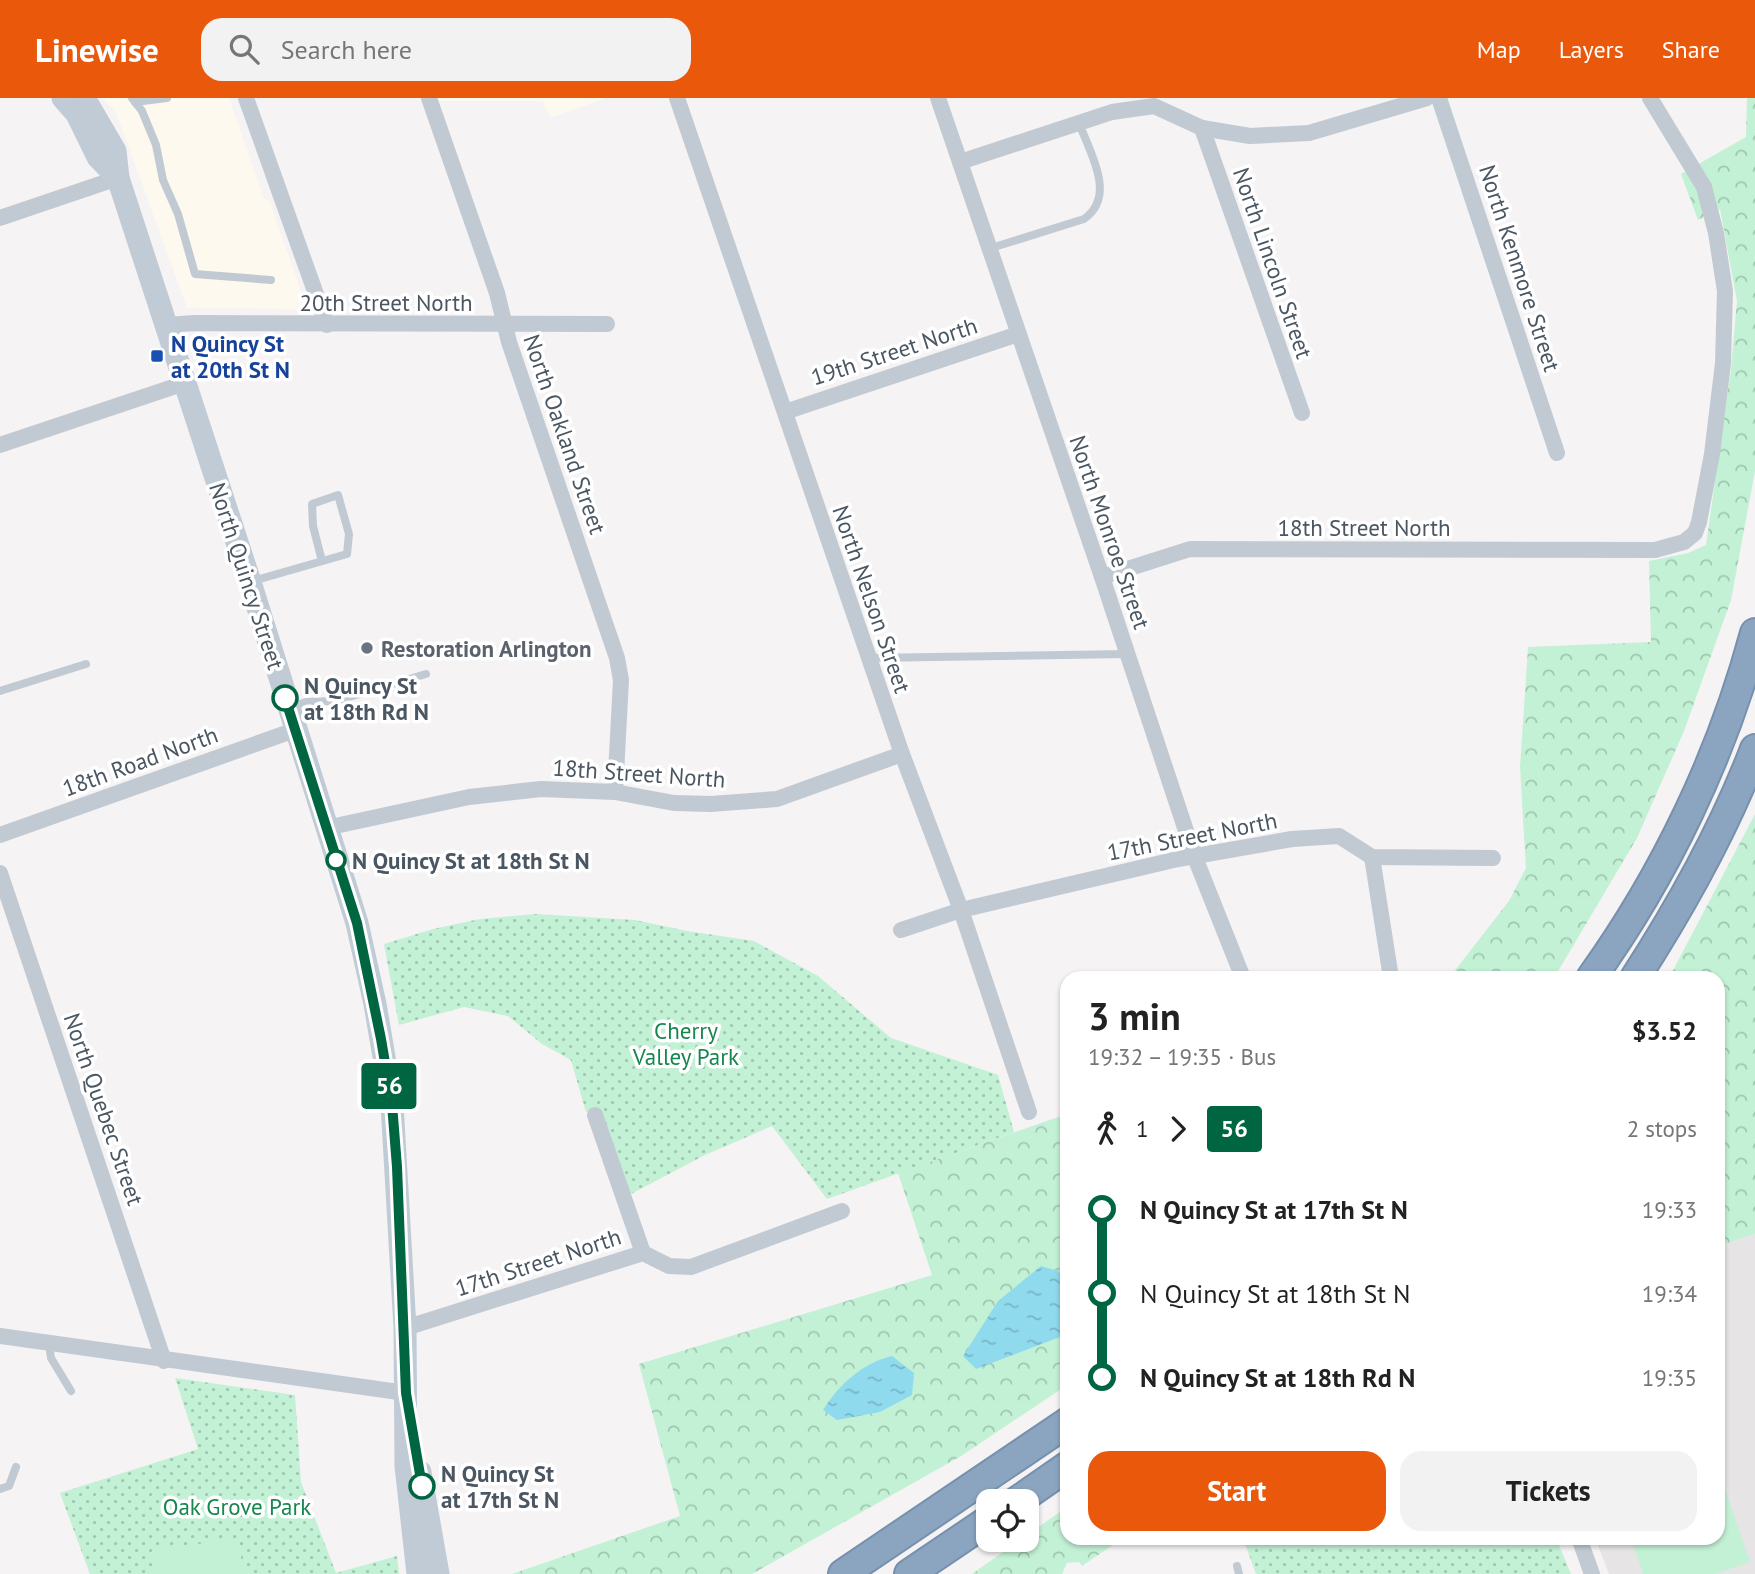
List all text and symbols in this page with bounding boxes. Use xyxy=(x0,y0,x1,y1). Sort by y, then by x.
search box xyxy=(201,18,691,81)
text: Linewise xyxy=(35,28,159,71)
icon: search xyxy=(225,30,263,68)
text: Search here xyxy=(281,33,412,66)
text: Map xyxy=(1477,34,1521,65)
text: Layers xyxy=(1559,34,1624,65)
text: Share xyxy=(1662,34,1720,65)
street label: North Kenmore Street xyxy=(1473,161,1567,375)
street label: North Lincoln Street xyxy=(1227,164,1319,362)
street label: 20th Street North xyxy=(299,288,473,317)
street label: 19th Street North xyxy=(807,310,981,392)
place label: N Quincy St at 20th St N xyxy=(171,329,290,384)
street label: North Oakland Street xyxy=(517,330,613,538)
marker: N Quincy St at 20th St N xyxy=(149,348,165,364)
street label: North Monroe Street xyxy=(1063,431,1157,633)
street label: North Quincy Street xyxy=(203,479,291,673)
street label: North Nelson Street xyxy=(826,502,918,697)
street label: 18th Street North xyxy=(1277,513,1451,542)
place label: Restoration Arlington xyxy=(381,634,591,663)
marker: Restoration Arlington xyxy=(359,640,375,656)
place label: N Quincy St at 18th Rd N xyxy=(304,671,429,726)
marker: N Quincy St at 18th Rd N xyxy=(272,685,298,711)
street label: 18th Road North xyxy=(58,719,222,803)
street label: 18th Street North xyxy=(552,752,726,794)
street label: 17th Street North xyxy=(1105,805,1279,867)
place label: N Quincy St at 18th St N xyxy=(352,846,590,875)
marker: N Quincy St at 18th St N xyxy=(326,850,346,870)
text: 3 min xyxy=(1088,991,1181,1040)
street label: North Quebec Street xyxy=(58,1009,151,1209)
text: $3.52 xyxy=(1632,1014,1697,1047)
park label: Cherry Valley Park xyxy=(632,1016,739,1071)
text: 19:32 – 19:35 · Bus xyxy=(1088,1042,1276,1071)
line badge: 56 xyxy=(358,1063,420,1109)
text: 56 xyxy=(375,1070,403,1101)
icon: walk xyxy=(1088,1110,1126,1148)
icon: forward xyxy=(1159,1110,1197,1148)
text: 56 xyxy=(1221,1113,1248,1144)
text: 1 xyxy=(1136,1114,1149,1143)
text: 2 stops xyxy=(1627,1114,1697,1143)
text: N Quincy St at 17th St N xyxy=(1140,1193,1408,1226)
text: 19:33 xyxy=(1642,1195,1697,1224)
street label: 17th Street North xyxy=(451,1222,625,1302)
text: N Quincy St at 18th St N xyxy=(1140,1277,1411,1310)
text: 19:34 xyxy=(1642,1279,1697,1308)
text: N Quincy St at 18th Rd N xyxy=(1140,1361,1415,1394)
text: 19:35 xyxy=(1642,1363,1697,1392)
button: Start xyxy=(1088,1451,1386,1531)
button: Tickets xyxy=(1400,1451,1697,1531)
place label: N Quincy St at 17th St N xyxy=(441,1459,559,1514)
marker: N Quincy St at 17th St N xyxy=(409,1473,435,1499)
map controls xyxy=(976,1489,1039,1552)
button: locate xyxy=(976,1489,1039,1552)
park label: Oak Grove Park xyxy=(163,1492,311,1521)

